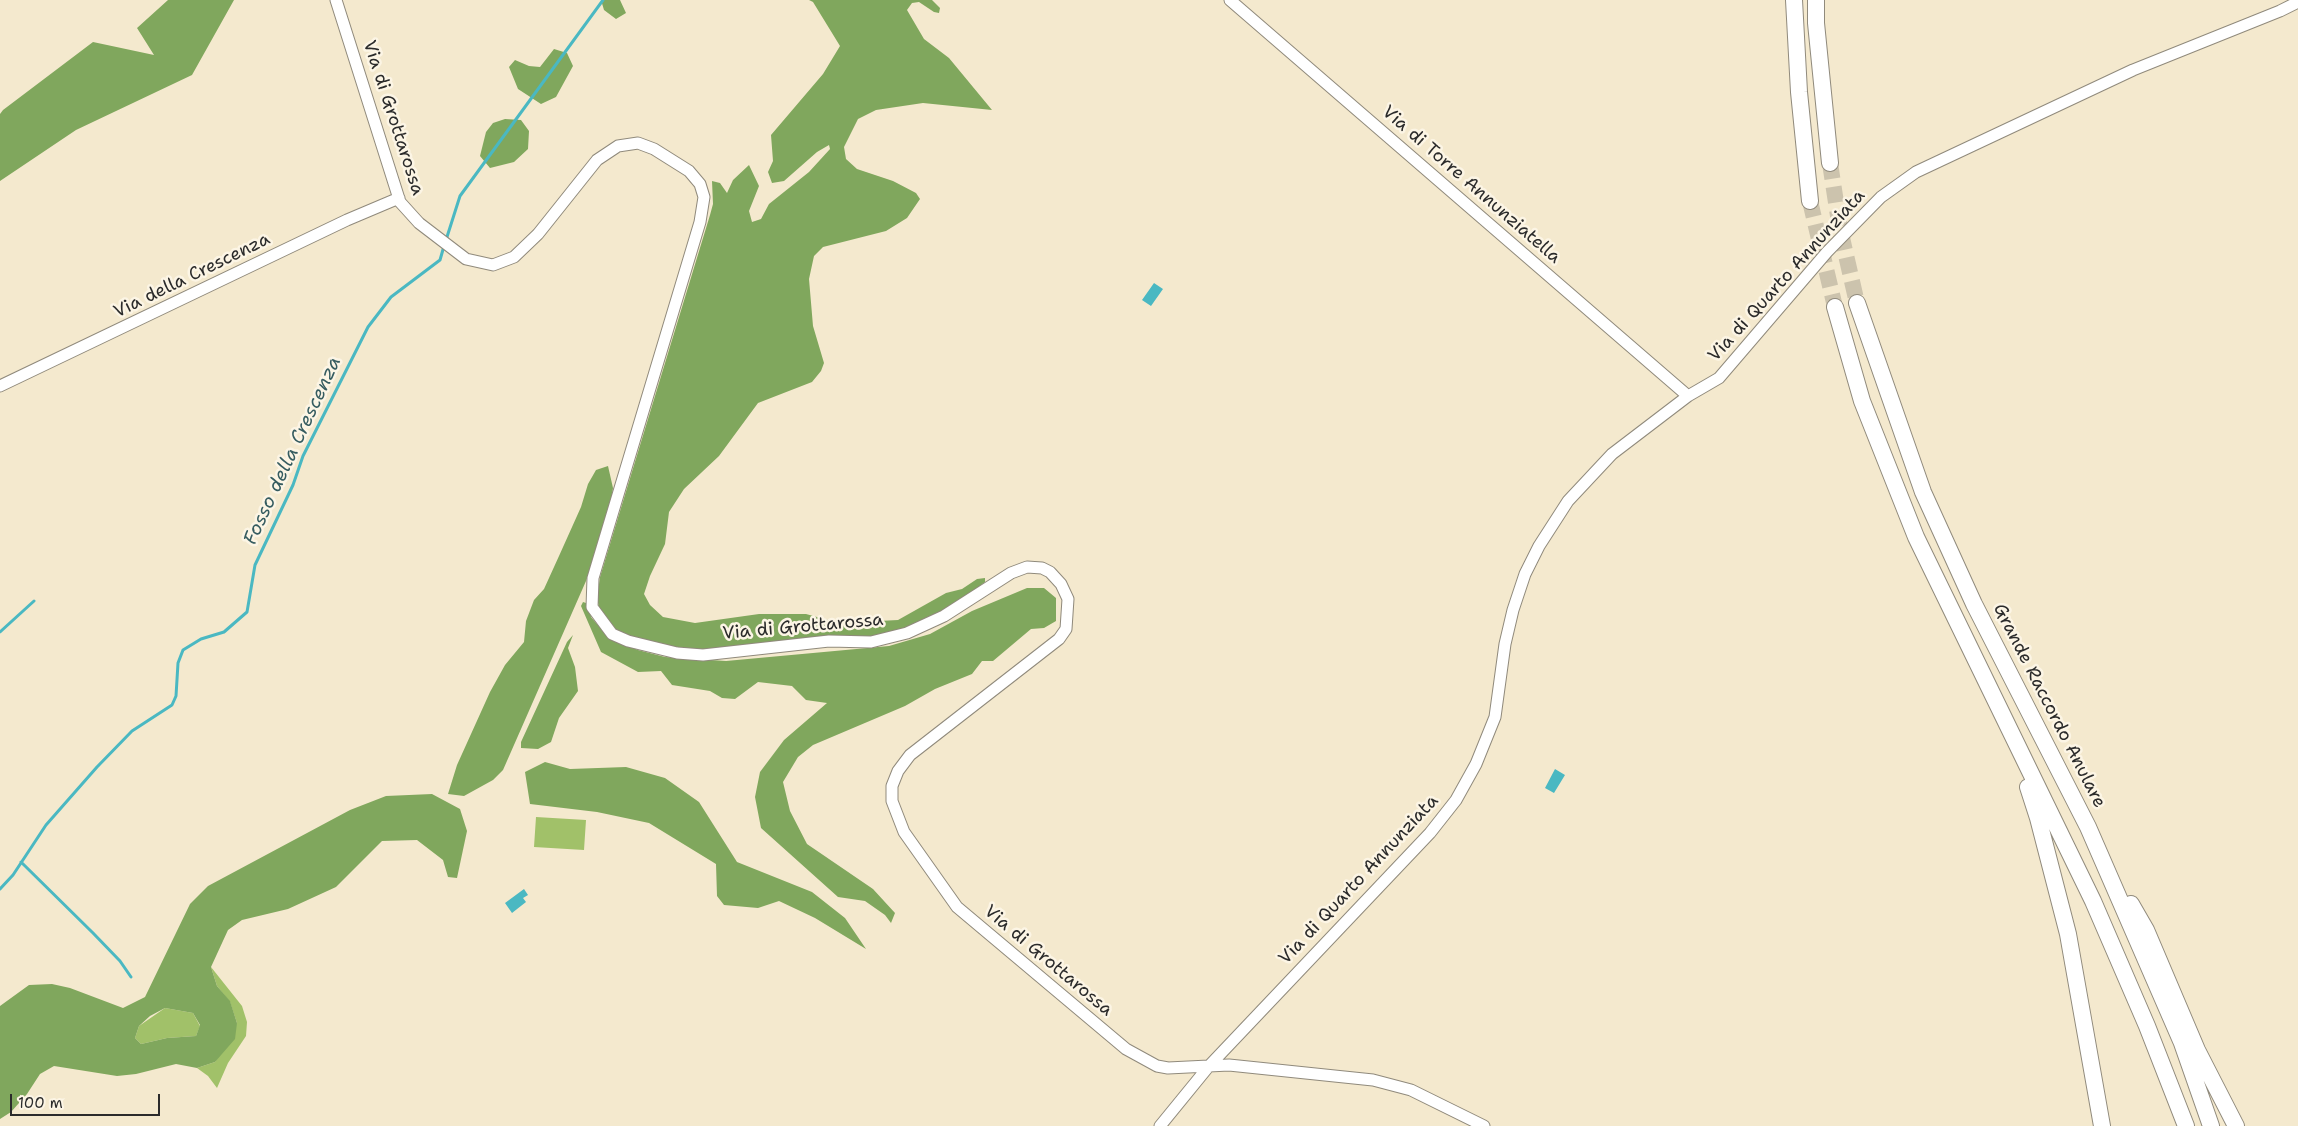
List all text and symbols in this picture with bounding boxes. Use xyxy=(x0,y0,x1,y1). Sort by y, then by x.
street label: Via di Grottarossa xyxy=(358,38,428,198)
street label: Via di Torre Annunziatella xyxy=(1377,102,1565,268)
street label: Via di Quarto Annunziata xyxy=(1704,186,1870,366)
street label: Via della Crescenza xyxy=(110,229,274,323)
water label: Fosso della Crescenza xyxy=(239,353,347,549)
street label: Grande Raccordo Anulare xyxy=(1988,600,2110,812)
street label: Via di Grottarossa xyxy=(722,609,884,645)
street label: Via di Quarto Annunziata xyxy=(1275,791,1443,969)
street label: Via di Grottarossa xyxy=(979,901,1117,1021)
scale bar xyxy=(12,1084,162,1116)
text: 100 m xyxy=(18,1093,63,1113)

